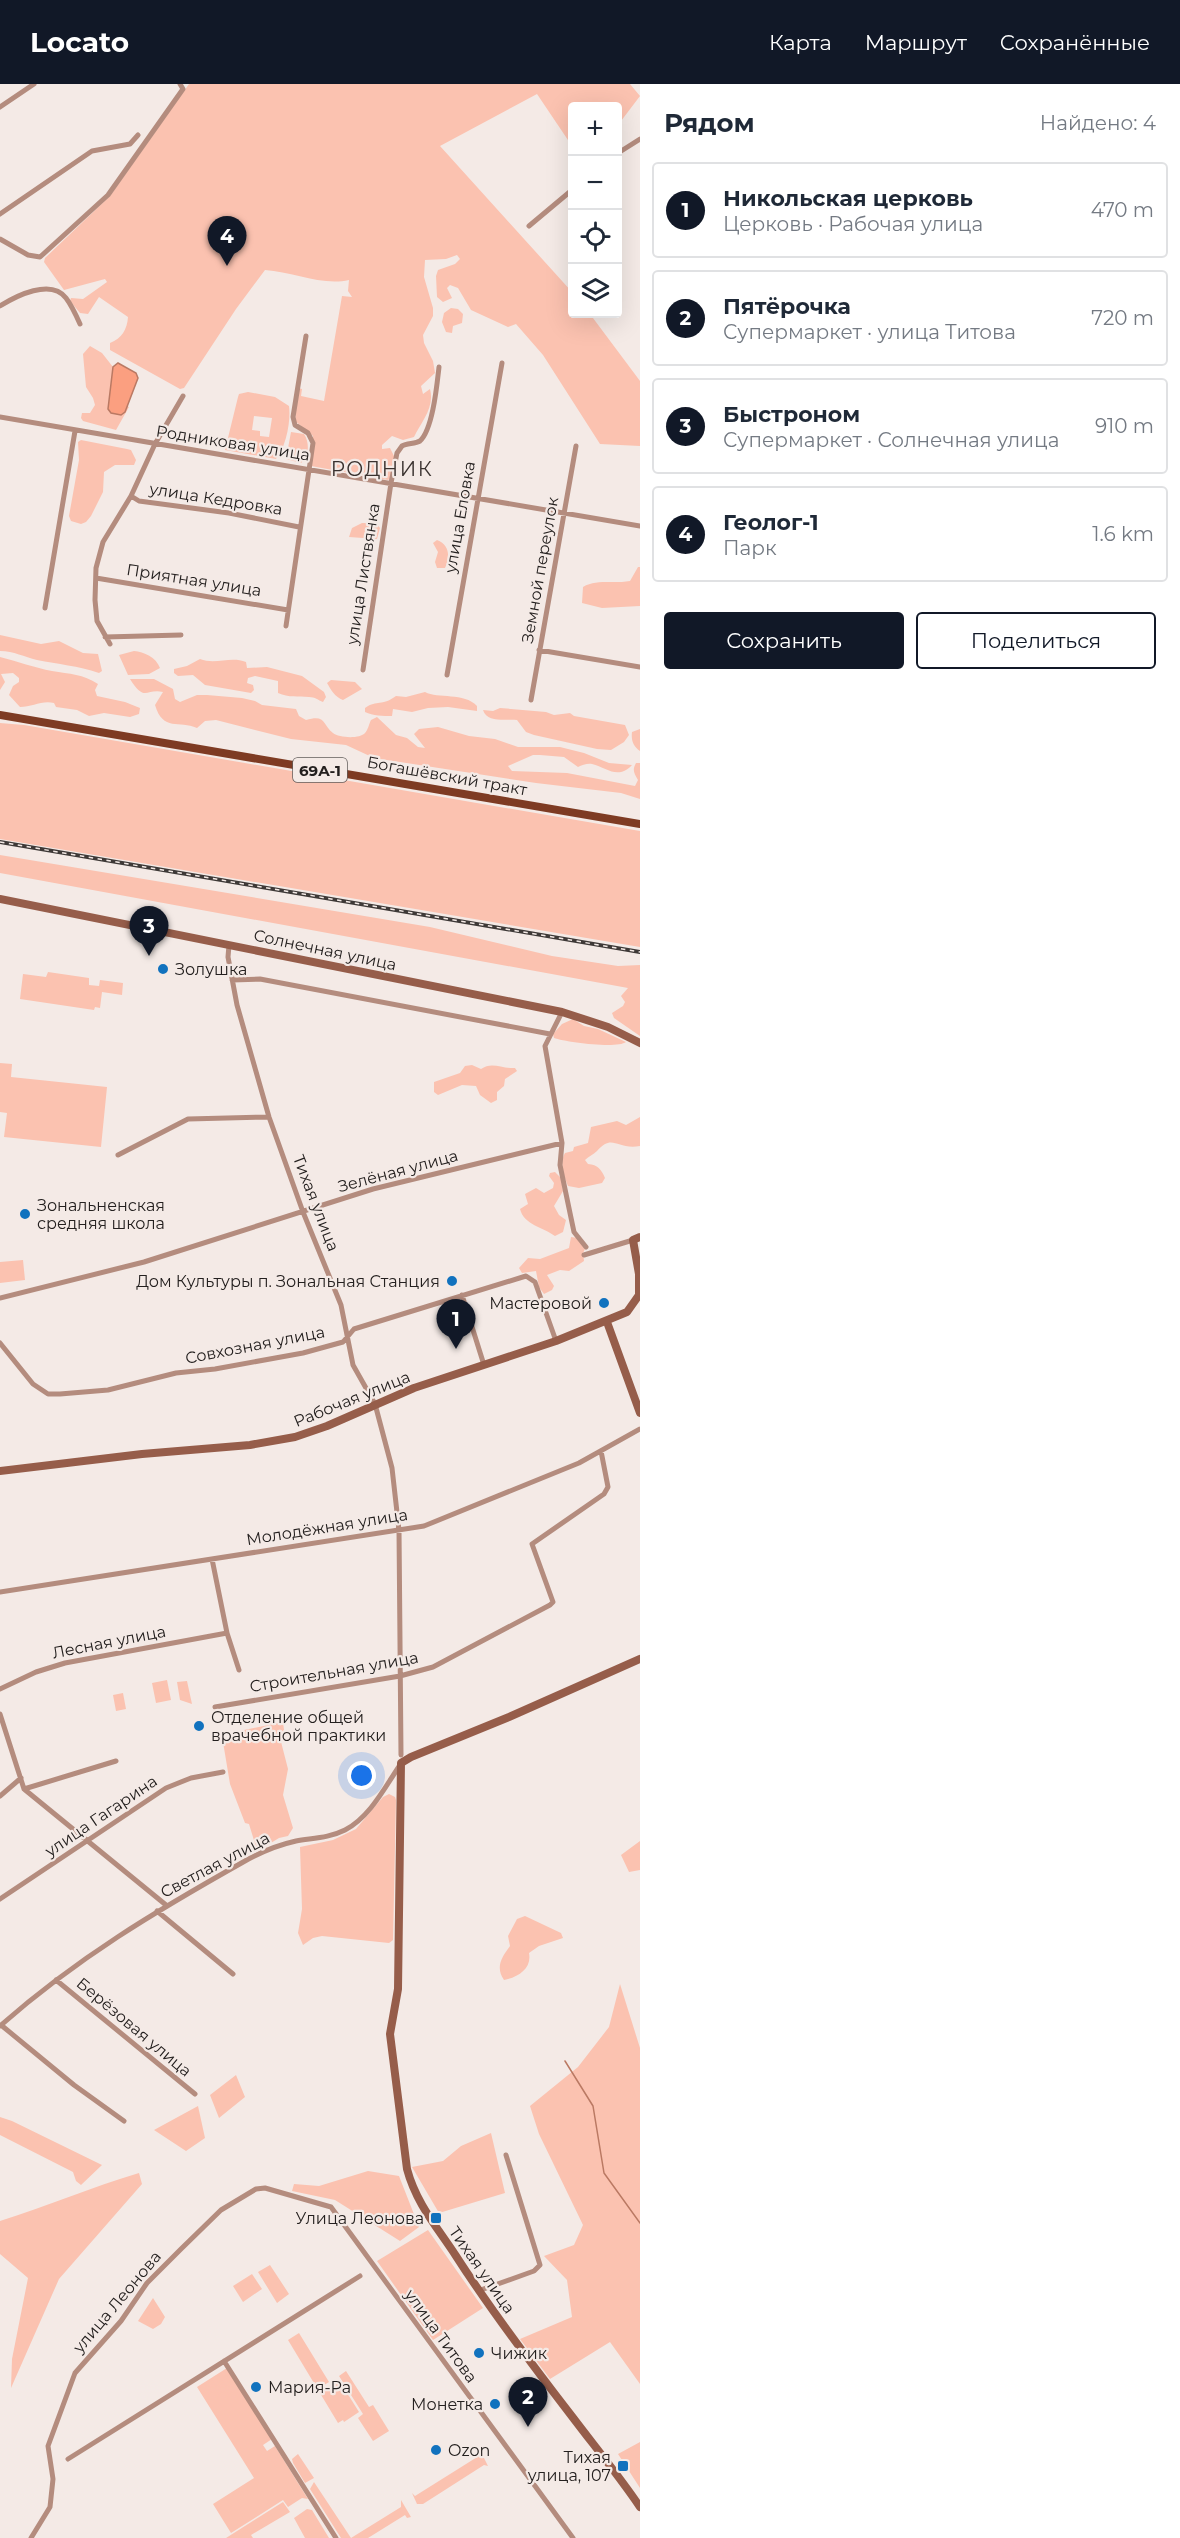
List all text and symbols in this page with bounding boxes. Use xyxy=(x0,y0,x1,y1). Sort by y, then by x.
text: Locato xyxy=(30,25,129,59)
text: Карта xyxy=(769,30,832,55)
text: Маршрут xyxy=(865,30,967,55)
text: Сохранённые xyxy=(1000,30,1150,55)
map controls xyxy=(568,102,622,318)
button: + xyxy=(568,102,622,156)
text: Рядом xyxy=(664,107,755,139)
text: Найдено: 4 xyxy=(1040,111,1156,135)
button: − xyxy=(568,156,622,210)
text: Никольская церковь xyxy=(723,185,973,212)
text: 1 xyxy=(682,198,689,222)
text: 470 m xyxy=(1091,198,1154,222)
button: locate xyxy=(568,210,622,264)
text: Церковь · Рабочая улица xyxy=(723,212,983,236)
pin: 4 xyxy=(208,216,246,266)
button: layers xyxy=(568,264,622,318)
text: Пятёрочка xyxy=(723,293,851,320)
text: 2 xyxy=(680,306,691,330)
text: 720 m xyxy=(1091,306,1154,330)
text: Супермаркет · улица Титова xyxy=(723,320,1016,344)
text: Быстроном xyxy=(723,401,860,428)
text: 3 xyxy=(680,414,691,438)
text: 910 m xyxy=(1095,414,1154,438)
street label: Родниковая улица xyxy=(155,421,311,465)
text: Супермаркет · Солнечная улица xyxy=(723,428,1059,452)
district label: РОДНИК xyxy=(331,457,433,481)
street label: улица Еловка xyxy=(441,460,479,575)
street label: улица Кедровка xyxy=(147,479,284,519)
street label: Земной переулок xyxy=(518,495,562,645)
street label: улица Листвянка xyxy=(342,502,384,647)
text: Геолог-1 xyxy=(723,509,819,536)
text: 4 xyxy=(679,522,692,546)
text: 1.6 km xyxy=(1092,522,1154,546)
text: Парк xyxy=(723,536,777,560)
street label: Приятная улица xyxy=(125,560,263,600)
button: Сохранить xyxy=(664,612,904,669)
button: Поделиться xyxy=(916,612,1156,669)
street label: Богашёвский тракт xyxy=(365,753,529,800)
road number: 69А-1 xyxy=(293,758,347,782)
pin: 3 xyxy=(130,906,168,956)
street label: Солнечная улица xyxy=(252,926,398,974)
place label: Золушка xyxy=(175,960,247,979)
marker: Золушка xyxy=(156,962,170,976)
street label: Зелёная улица xyxy=(336,1146,460,1196)
street label: Тихая улица xyxy=(289,1152,343,1254)
place label: Зональненская средняя школа xyxy=(37,1196,165,1233)
marker: Зональненская средняя школа xyxy=(18,1207,32,1221)
place label: Дом Культуры п. Зональная Станция xyxy=(136,1272,440,1291)
marker: Дом Культуры п. Зональная Станция xyxy=(445,1274,459,1288)
place label: Мастеровой xyxy=(489,1294,592,1313)
marker: Мастеровой xyxy=(597,1296,611,1310)
pin: 1 xyxy=(436,1300,476,1349)
street label: Совхозная улица xyxy=(184,1322,326,1368)
street label: Рабочая улица xyxy=(291,1367,413,1431)
street label: Молодёжная улица xyxy=(245,1505,409,1549)
street label: Лесная улица xyxy=(51,1622,167,1662)
street label: Строительная улица xyxy=(248,1648,420,1696)
place label: Отделение общей врачебной практики xyxy=(211,1708,386,1745)
marker: Отделение общей врачебной практики xyxy=(192,1719,206,1733)
your location xyxy=(347,1761,376,1790)
street label: улица Гагарина xyxy=(40,1771,161,1861)
street label: Светлая улица xyxy=(157,1828,273,1902)
street label: Берёзовая улица xyxy=(73,1973,195,2081)
place label: Улица Леонова xyxy=(295,2209,424,2228)
marker: Улица Леонова xyxy=(429,2211,443,2225)
street label: Тихая улица xyxy=(445,2223,519,2317)
street label: улица Леонова xyxy=(68,2247,165,2357)
street label: улица Титова xyxy=(400,2285,481,2386)
place label: Чижик xyxy=(491,2344,548,2363)
marker: Чижик xyxy=(472,2346,486,2360)
place label: Мария-Ра xyxy=(268,2378,351,2397)
pin: 2 xyxy=(508,2378,548,2427)
marker: Мария-Ра xyxy=(249,2380,263,2394)
place label: Монетка xyxy=(411,2395,483,2414)
marker: Монетка xyxy=(488,2397,502,2411)
place label: Ozon xyxy=(448,2441,490,2460)
marker: Ozon xyxy=(429,2443,443,2457)
place label: Тихая улица, 107 xyxy=(527,2448,611,2485)
marker: Тихая улица, 107 xyxy=(616,2459,630,2473)

